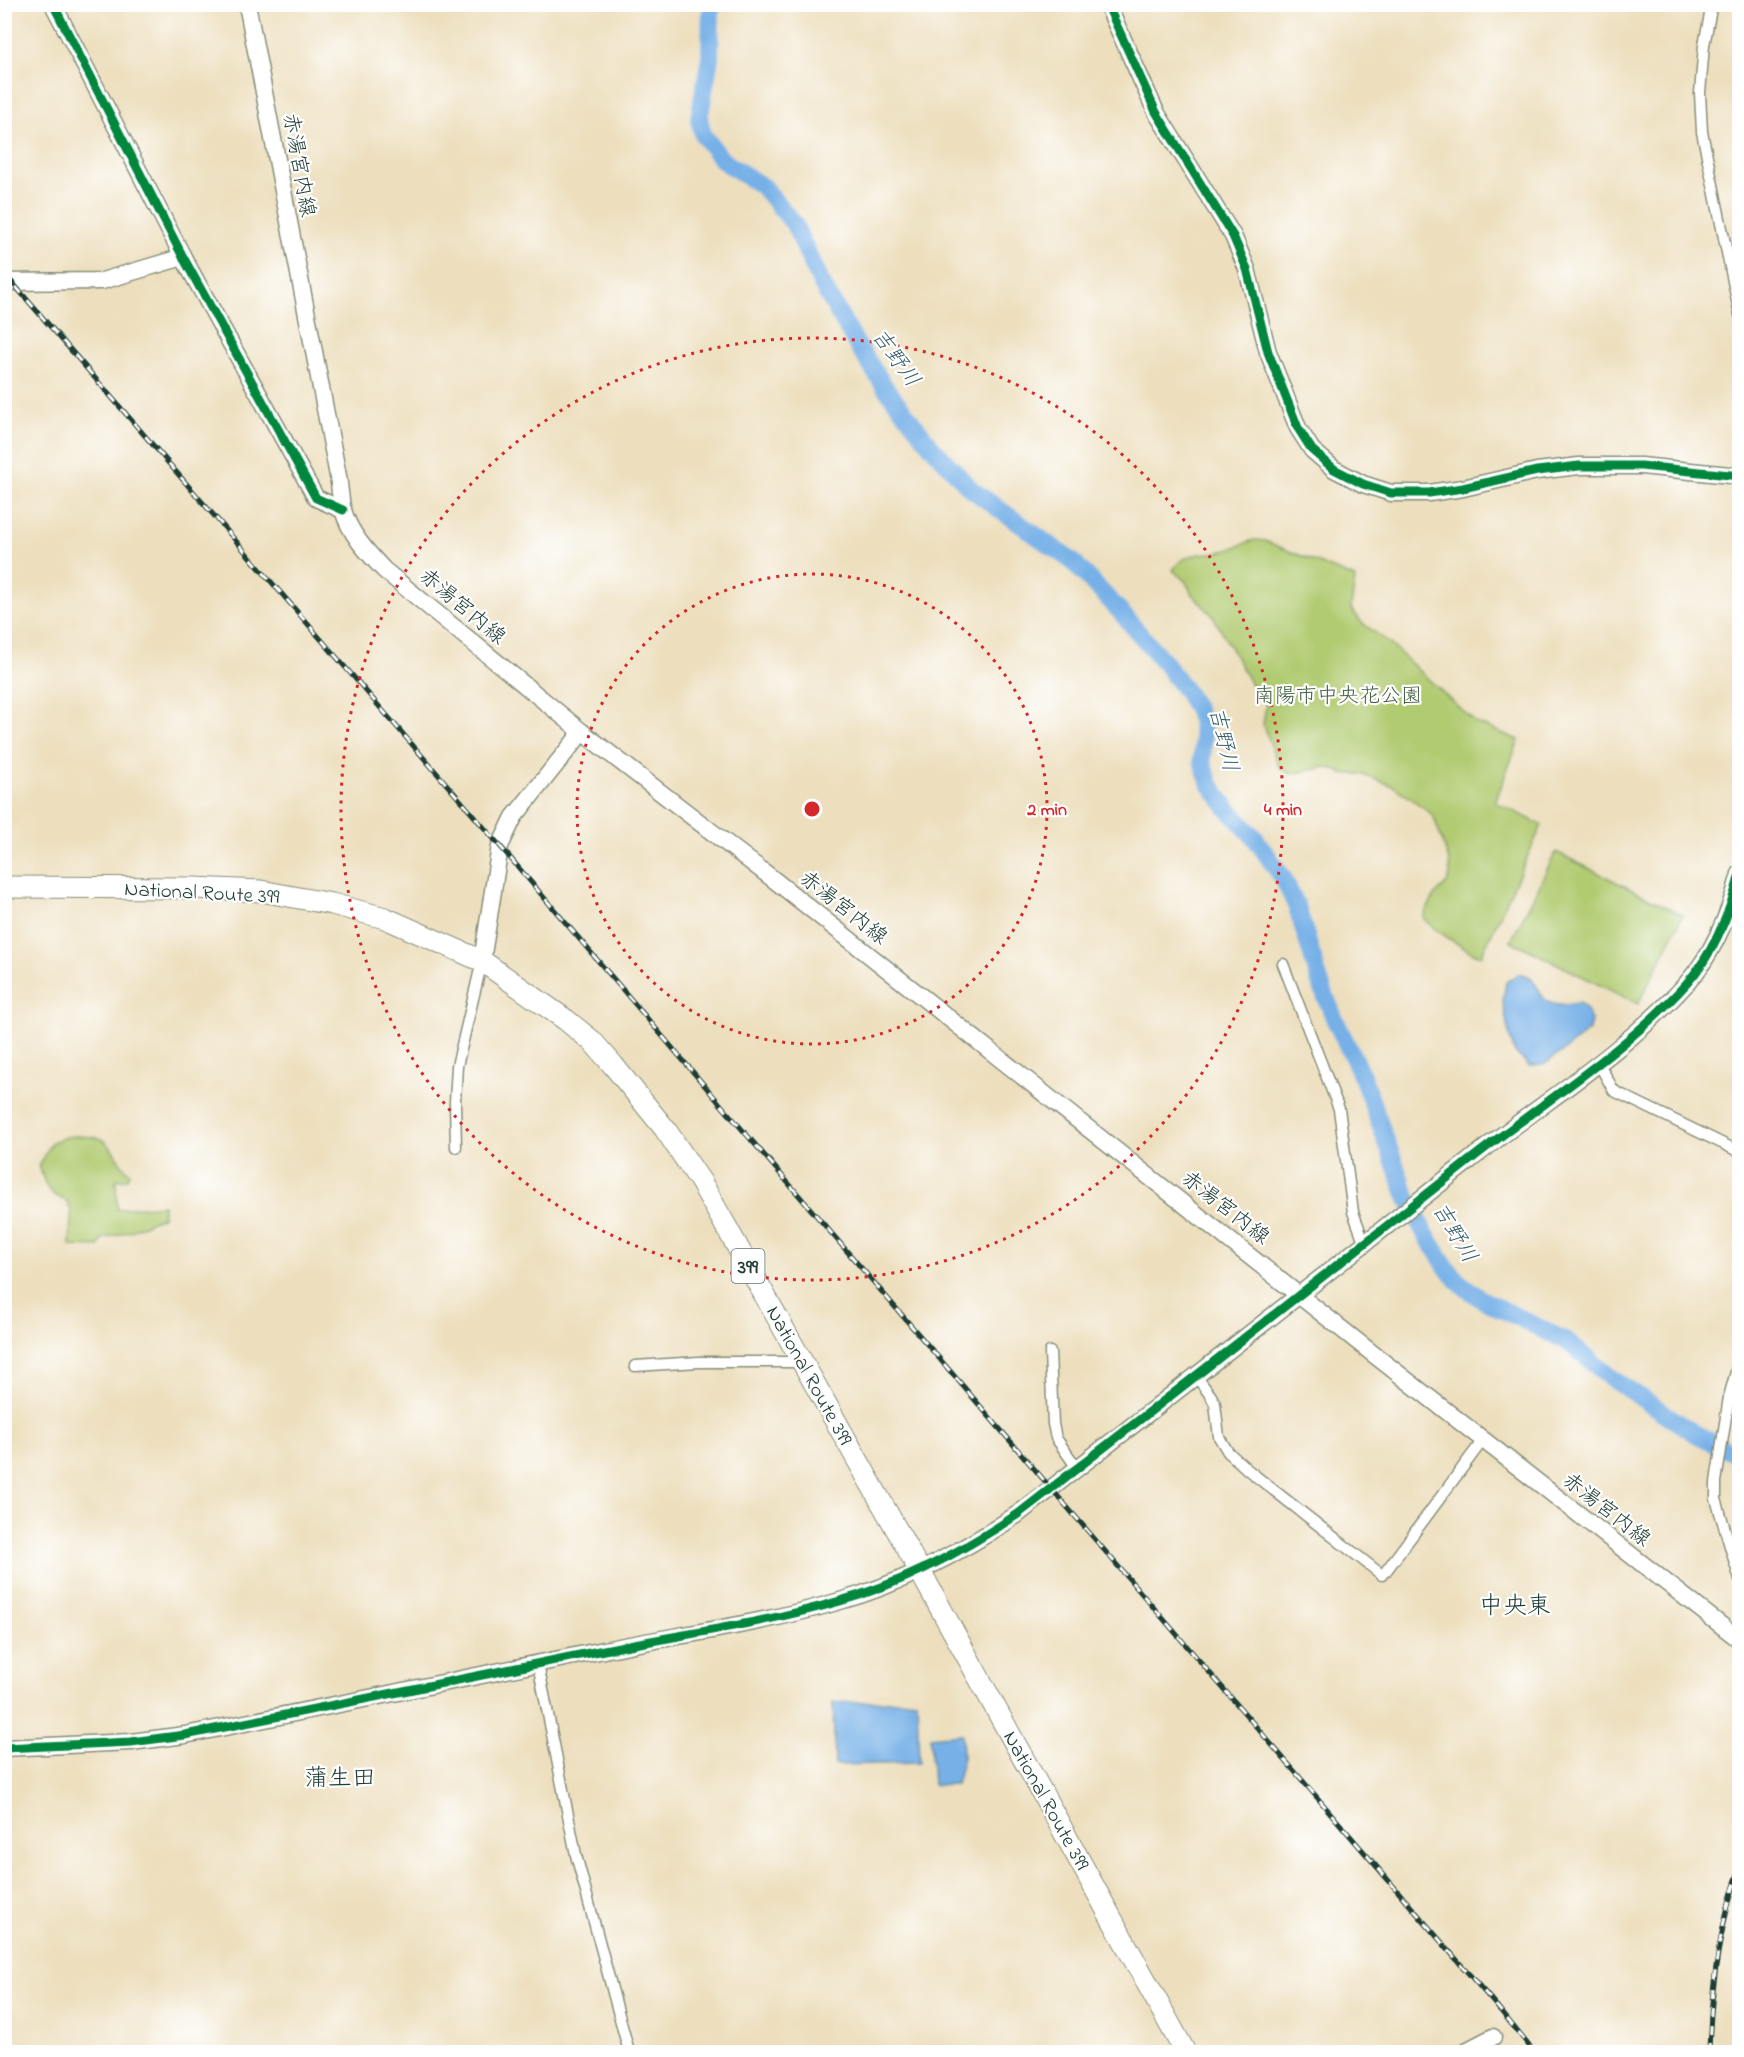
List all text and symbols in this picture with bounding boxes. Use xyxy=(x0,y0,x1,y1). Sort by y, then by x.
street label: 赤湯宮内線 xyxy=(274,111,322,220)
water label: 吉野川 xyxy=(862,323,927,395)
street label: 赤湯宮内線 xyxy=(412,562,512,653)
park label: 南陽市中央花公園 xyxy=(1254,682,1422,712)
water label: 吉野川 xyxy=(1199,704,1245,775)
text: 2 min xyxy=(1026,798,1067,824)
text: 4 min xyxy=(1264,798,1302,824)
centre of rings xyxy=(802,799,822,819)
street label: 赤湯宮内線 xyxy=(792,864,893,953)
street label: National Route 399 xyxy=(124,875,281,913)
street label: 赤湯宮内線 xyxy=(1174,1164,1275,1253)
water label: 吉野川 xyxy=(1423,1197,1484,1270)
road number: 399 xyxy=(732,1249,764,1283)
street label: National Route 399 xyxy=(757,1301,859,1452)
street label: 赤湯宮内線 xyxy=(1555,1466,1656,1555)
district label: 中央東 xyxy=(1479,1590,1551,1625)
street label: National Route 399 xyxy=(994,1726,1096,1877)
district label: 蒲生田 xyxy=(304,1762,376,1797)

